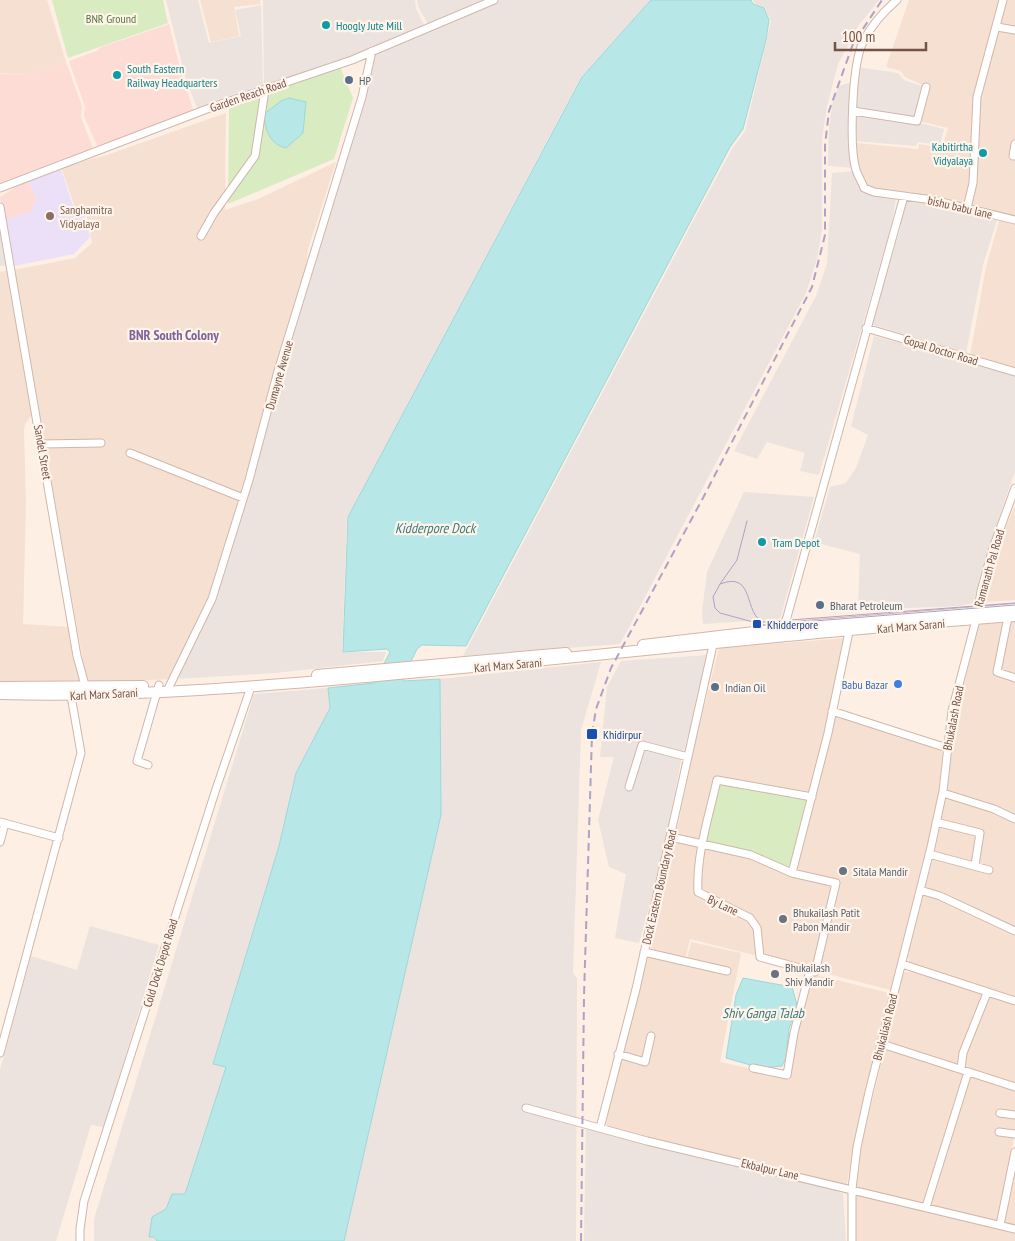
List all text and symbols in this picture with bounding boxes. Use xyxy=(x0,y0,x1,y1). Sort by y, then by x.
park label: BNR Ground xyxy=(86,11,136,26)
place label: Hoogly Jute Mill xyxy=(336,18,402,33)
marker: Hoogly Jute Mill xyxy=(320,19,332,31)
scale bar xyxy=(835,20,926,52)
text: 100 m xyxy=(842,27,875,46)
place label: South Eastern Railway Headquarters xyxy=(127,61,217,90)
marker: South Eastern Railway Headquarters xyxy=(111,69,123,81)
place label: HP xyxy=(359,73,371,88)
marker: HP xyxy=(343,74,355,86)
street label: Garden Reach Road xyxy=(208,75,288,115)
place label: Kabitirtha Vidyalaya xyxy=(932,139,973,168)
marker: Kabitirtha Vidyalaya xyxy=(977,147,989,159)
street label: bishu babu lane xyxy=(926,192,994,222)
place label: Sanghamitra Vidyalaya xyxy=(59,202,112,231)
marker: Sanghamitra Vidyalaya xyxy=(44,210,56,222)
district label: BNR South Colony xyxy=(129,326,219,344)
street label: Gopal Doctor Road xyxy=(902,332,980,368)
street label: Dumayne Avenue xyxy=(262,339,296,411)
street label: Sandel Street xyxy=(31,423,55,481)
water label: Kidderpore Dock xyxy=(395,519,477,537)
street label: Ramanath Pal Road xyxy=(971,527,1007,609)
place label: Tram Depot xyxy=(772,535,820,550)
marker: Tram Depot xyxy=(756,536,768,548)
place label: Bharat Petroleum xyxy=(830,598,902,613)
marker: Bharat Petroleum xyxy=(814,599,826,611)
street label: Karl Marx Sarani xyxy=(877,616,945,636)
place label: Khidderpore xyxy=(767,617,818,632)
marker: Khidderpore xyxy=(751,618,763,630)
street label: Karl Marx Sarani xyxy=(474,655,542,675)
place label: Babu Bazar xyxy=(842,677,889,692)
marker: Babu Bazar xyxy=(892,678,904,690)
place label: Indian Oil xyxy=(725,680,766,695)
marker: Indian Oil xyxy=(709,681,721,693)
street label: Bhukalash Road xyxy=(939,684,967,752)
street label: Karl Marx Sarani xyxy=(70,685,138,703)
marker: Khidirpur xyxy=(585,727,599,741)
place label: Khidirpur xyxy=(603,727,642,742)
street label: Dock Eastern Boundary Road xyxy=(638,828,680,946)
place label: Sitala Mandir xyxy=(853,864,908,879)
marker: Sitala Mandir xyxy=(837,865,849,877)
street label: By Lane xyxy=(705,891,741,919)
place label: Bhukailash Patit Pabon Mandir xyxy=(793,905,860,934)
marker: Bhukailash Patit Pabon Mandir xyxy=(777,913,789,925)
street label: Cold Dock Depot Road xyxy=(139,917,181,1009)
place label: Bhukailash Shiv Mandir xyxy=(785,960,834,989)
marker: Bhukailash Shiv Mandir xyxy=(769,968,781,980)
street label: Bhukaliash Road xyxy=(869,992,901,1062)
water label: Shiv Ganga Talab xyxy=(722,1004,805,1022)
street label: Ekbalpur Lane xyxy=(740,1155,800,1183)

